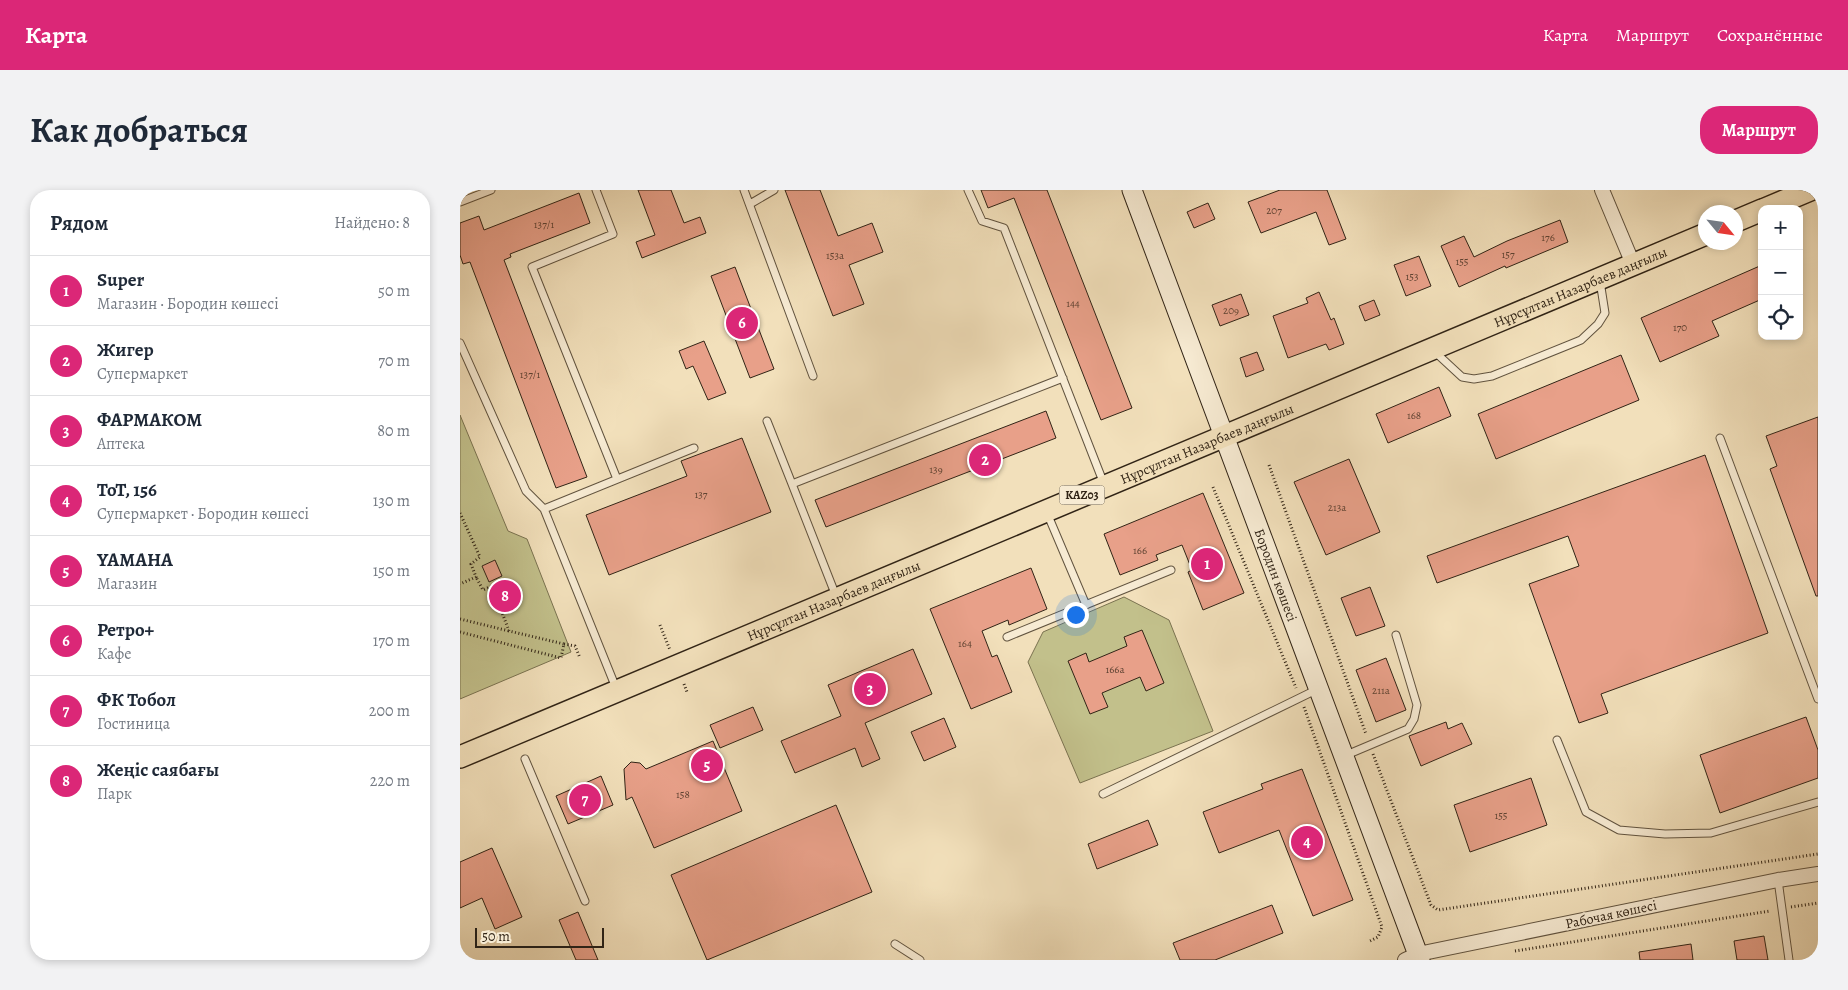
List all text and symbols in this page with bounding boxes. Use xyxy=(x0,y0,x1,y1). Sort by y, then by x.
text: Карта xyxy=(25,19,87,51)
text: Карта xyxy=(1543,23,1588,47)
text: Маршрут xyxy=(1616,23,1689,47)
text: Сохранённые xyxy=(1717,23,1823,47)
text: Как добраться xyxy=(30,106,248,154)
button: Маршрут xyxy=(1700,106,1818,154)
house number: 207 xyxy=(1266,203,1282,218)
north arrow xyxy=(1698,205,1743,250)
map controls xyxy=(1758,205,1803,340)
button: + xyxy=(1758,205,1803,250)
text: Рядом xyxy=(50,209,108,237)
text: Найдено: 8 xyxy=(334,212,410,234)
house number: 137/1 xyxy=(534,217,554,232)
house number: 176 xyxy=(1541,230,1555,245)
street label: Нұрсұлтан Назарбаев даңғылы xyxy=(1491,242,1670,332)
house number: 157 xyxy=(1501,247,1515,262)
house number: 153а xyxy=(826,248,845,263)
button: − xyxy=(1758,250,1803,295)
house number: 155 xyxy=(1455,254,1469,269)
text: Super xyxy=(97,267,144,293)
house number: 153 xyxy=(1405,269,1419,284)
text: 1 xyxy=(63,280,69,302)
text: 50 m xyxy=(378,280,410,302)
text: Магазин · Бородин көшесі xyxy=(97,293,279,315)
button: locate xyxy=(1758,295,1803,340)
house number: 144 xyxy=(1066,296,1080,311)
house number: 209 xyxy=(1223,303,1239,318)
pin: 6 xyxy=(726,304,758,342)
house number: 170 xyxy=(1673,320,1687,335)
text: Жигер xyxy=(97,337,154,363)
text: 2 xyxy=(62,350,70,372)
text: 70 m xyxy=(378,350,410,372)
text: Супермаркет xyxy=(97,363,188,385)
house number: 137/1 xyxy=(520,367,540,382)
street label: Нұрсұлтан Назарбаев даңғылы xyxy=(1117,399,1297,489)
text: ФАРМАКОМ xyxy=(97,407,202,433)
house number: 168 xyxy=(1407,408,1421,423)
text: 3 xyxy=(63,420,69,442)
text: 80 m xyxy=(377,420,410,442)
text: Аптека xyxy=(97,433,145,455)
pin: 2 xyxy=(969,441,1001,479)
house number: 139 xyxy=(929,462,943,477)
text: ТоТ, 156 xyxy=(97,477,157,503)
road number: KАZ03 xyxy=(1060,486,1104,504)
house number: 137 xyxy=(695,487,708,502)
text: 4 xyxy=(62,490,70,512)
text: 130 m xyxy=(373,490,410,512)
house number: 213а xyxy=(1328,500,1347,515)
text: Супермаркет · Бородин көшесі xyxy=(97,503,309,525)
street label: Бородин көшесі xyxy=(1249,526,1302,624)
house number: 166 xyxy=(1133,543,1147,558)
pin: 1 xyxy=(1191,545,1223,583)
text: YAMAHA xyxy=(97,547,173,573)
street label: Нұрсұлтан Назарбаев даңғылы xyxy=(744,556,923,646)
text: 5 xyxy=(63,560,69,582)
text: 150 m xyxy=(373,560,410,582)
text: Магазин xyxy=(97,573,157,595)
pin: 8 xyxy=(489,577,521,615)
your location xyxy=(1063,602,1089,628)
text: Ретро+ xyxy=(97,617,154,643)
text: 6 xyxy=(62,630,70,652)
text: 170 m xyxy=(373,630,410,652)
house number: 164 xyxy=(958,636,972,651)
text: Кафе xyxy=(97,643,131,665)
house number: 166а xyxy=(1106,662,1125,677)
pin: 3 xyxy=(854,670,886,708)
house number: 211а xyxy=(1372,683,1391,698)
text: ФК Тобол xyxy=(97,687,176,713)
text: 7 xyxy=(63,700,69,722)
text: 200 m xyxy=(369,700,410,722)
text: Гостиница xyxy=(97,713,170,735)
pin: 5 xyxy=(691,746,723,784)
text: Жеңіс саябағы xyxy=(97,757,219,783)
text: 8 xyxy=(62,770,70,792)
text: 220 m xyxy=(370,770,410,792)
pin: 7 xyxy=(569,781,601,819)
text: Парк xyxy=(97,783,132,805)
house number: 158 xyxy=(676,787,690,802)
house number: 155 xyxy=(1494,808,1508,823)
pin: 4 xyxy=(1291,823,1323,861)
street label: Рабочая көшесі xyxy=(1564,896,1659,933)
scale bar xyxy=(475,925,604,948)
text: 50 m xyxy=(482,927,510,946)

